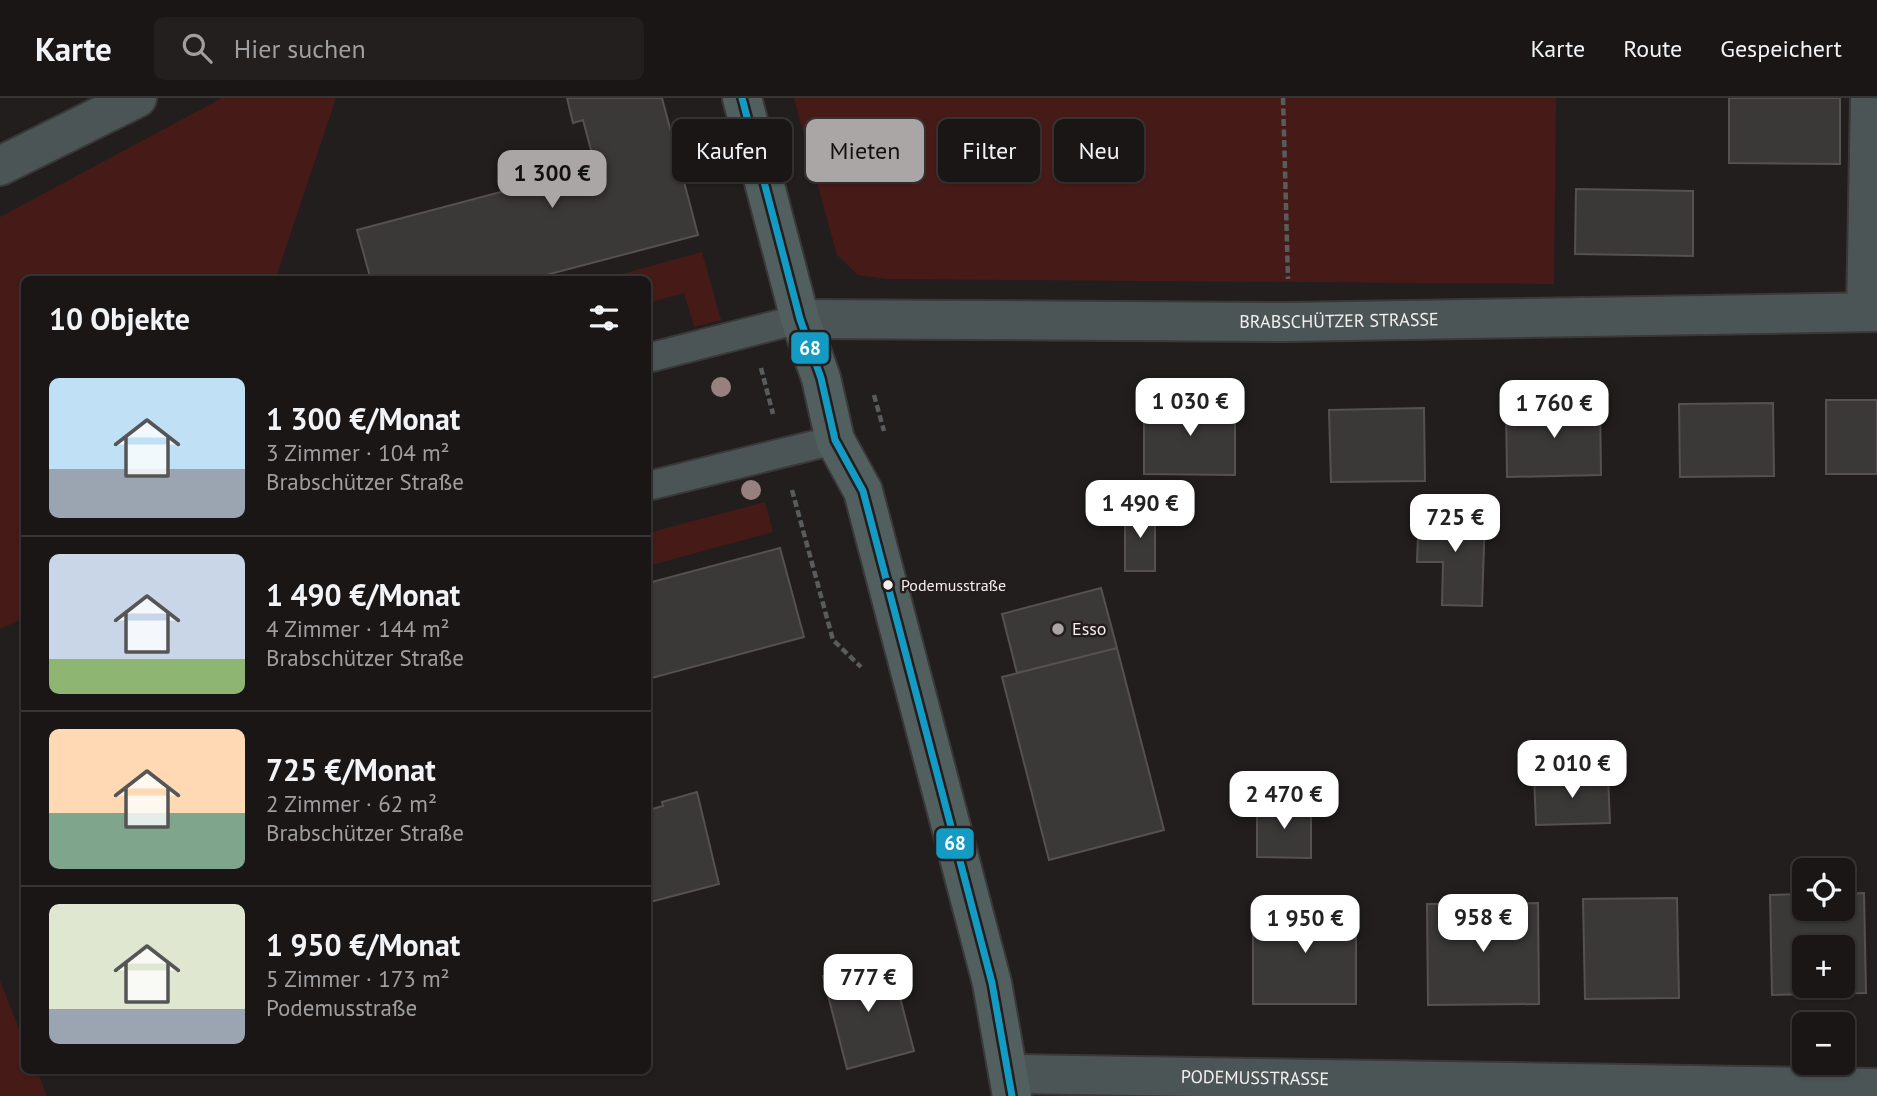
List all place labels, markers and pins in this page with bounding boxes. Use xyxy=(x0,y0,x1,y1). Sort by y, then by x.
pin: 1 300 € xyxy=(487,150,617,210)
pin: 1 030 € xyxy=(1125,378,1255,438)
pin: 1 760 € xyxy=(1489,380,1619,440)
pin: 1 490 € xyxy=(1075,480,1205,540)
pin: 725 € xyxy=(1406,494,1504,554)
place label: Podemusstraße xyxy=(901,575,1006,595)
marker: Podemusstraße xyxy=(881,578,895,592)
place label: Esso xyxy=(1072,617,1106,640)
marker: Esso xyxy=(1050,621,1066,637)
pin: 2 010 € xyxy=(1507,740,1637,800)
pin: 2 470 € xyxy=(1219,772,1349,831)
pin: 958 € xyxy=(1434,894,1532,954)
pin: 1 950 € xyxy=(1240,896,1370,955)
pin: 777 € xyxy=(819,954,917,1014)

